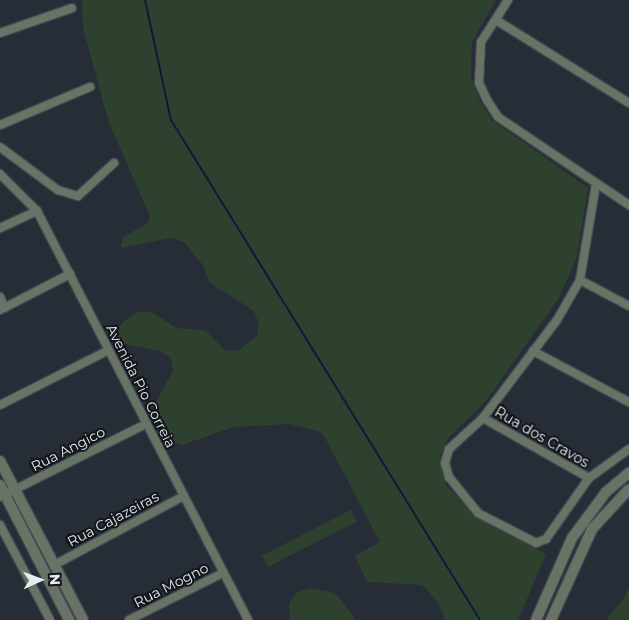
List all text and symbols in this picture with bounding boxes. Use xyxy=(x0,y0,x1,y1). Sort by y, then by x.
street label: Avenida Pio Correia xyxy=(103,321,179,451)
street label: Rua dos Cravos xyxy=(492,403,592,471)
street label: Rua Angico xyxy=(28,423,108,475)
street label: Rua Cajazeiras xyxy=(64,488,162,550)
north arrow xyxy=(15,555,65,605)
street label: Rua Mogno xyxy=(131,559,211,611)
text: N xyxy=(46,574,64,585)

